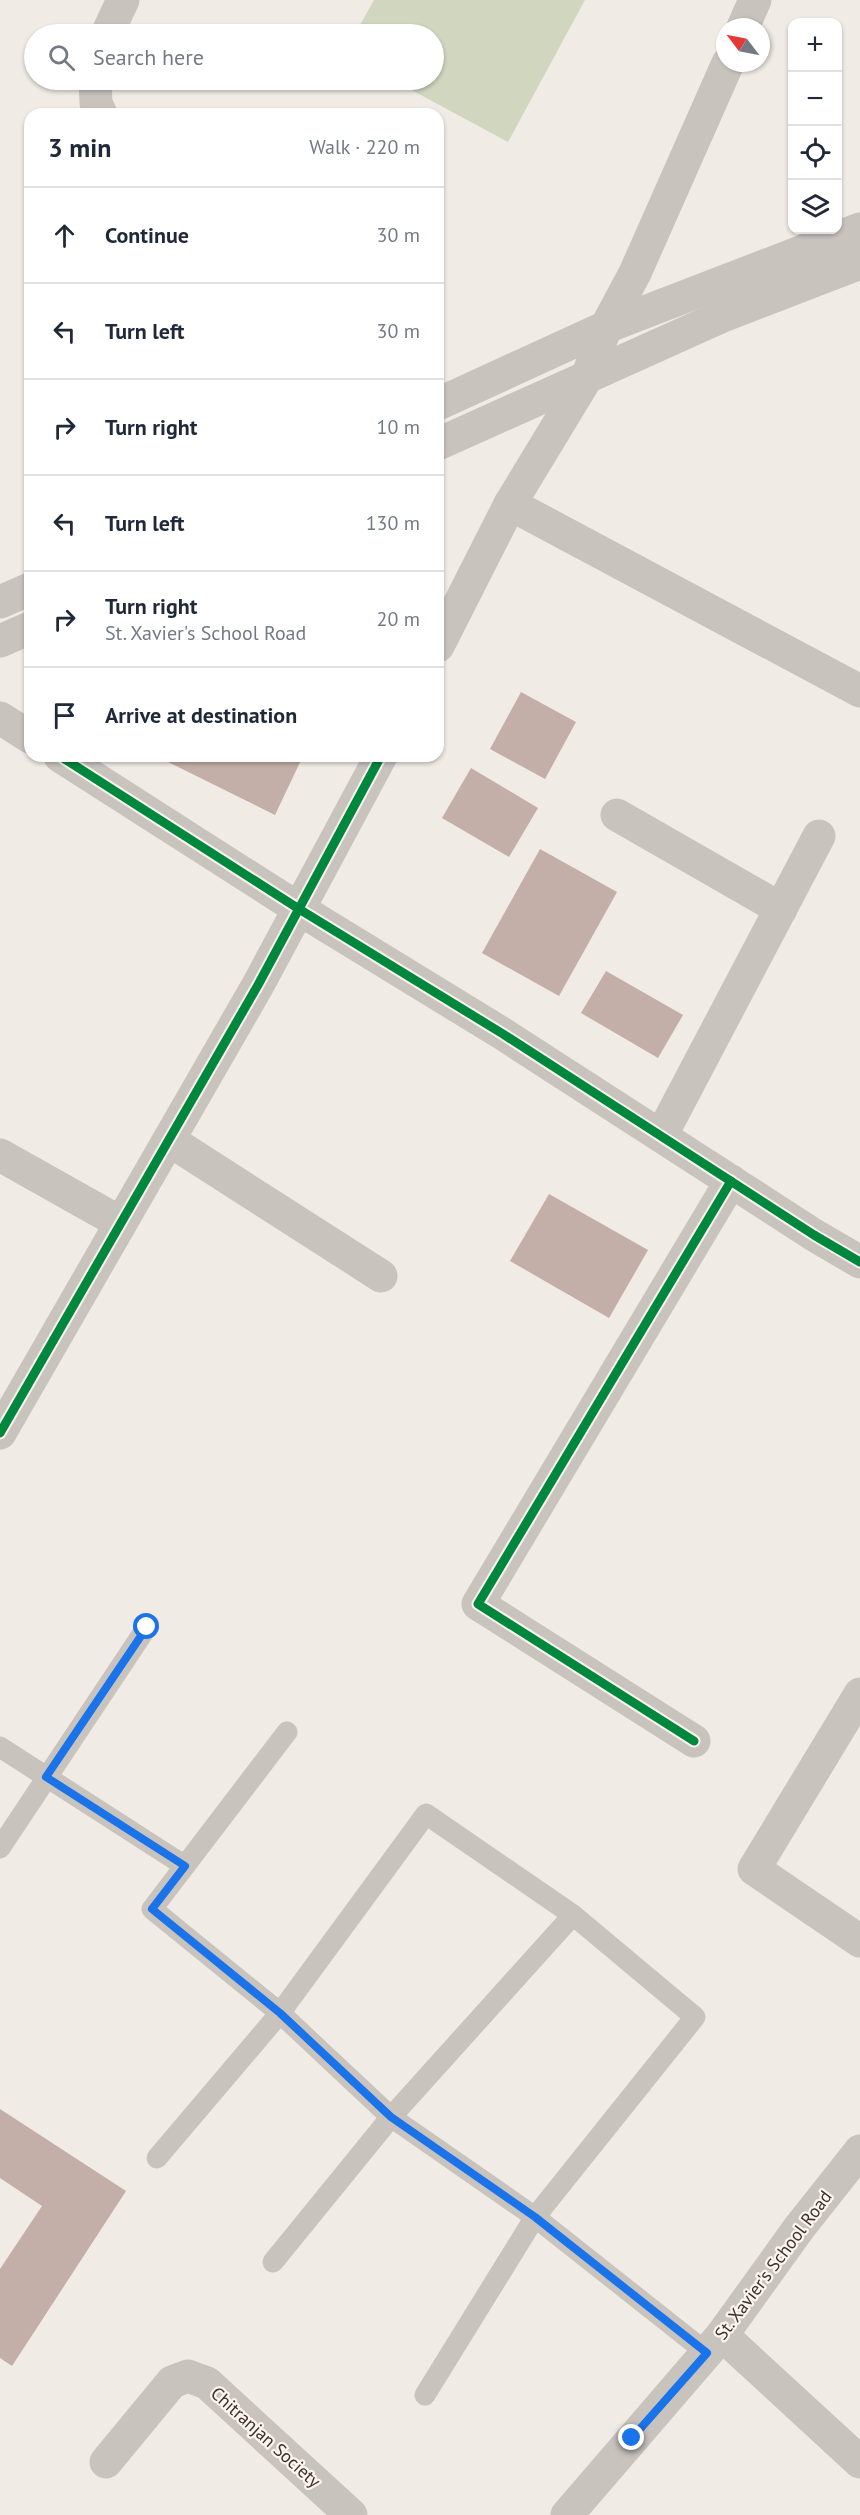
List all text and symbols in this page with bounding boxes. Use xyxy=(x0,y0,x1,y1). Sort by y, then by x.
north arrow xyxy=(716,18,770,72)
map controls xyxy=(788,18,842,234)
button: + xyxy=(788,18,842,72)
search box xyxy=(24,24,444,90)
icon: search xyxy=(45,41,78,74)
text: Search here xyxy=(93,43,204,71)
button: − xyxy=(788,72,842,126)
button: locate xyxy=(788,126,842,180)
text: 3 min xyxy=(48,131,111,164)
text: Walk · 220 m xyxy=(309,134,420,160)
button: layers xyxy=(788,180,842,234)
icon: ahead xyxy=(48,219,81,252)
text: Continue xyxy=(105,221,189,249)
text: 30 m xyxy=(377,222,420,248)
icon: left xyxy=(48,315,81,348)
text: Turn left xyxy=(105,317,185,345)
text: 30 m xyxy=(377,318,420,344)
icon: right xyxy=(48,411,81,444)
text: Turn right xyxy=(105,413,197,441)
text: 10 m xyxy=(377,414,420,440)
icon: left xyxy=(48,507,81,540)
text: Turn left xyxy=(105,509,185,537)
text: 130 m xyxy=(366,510,420,536)
text: Turn right xyxy=(105,592,197,620)
icon: right xyxy=(48,603,81,636)
text: 20 m xyxy=(377,606,420,632)
text: St. Xavier's School Road xyxy=(105,620,306,646)
icon: arrive xyxy=(48,699,81,732)
text: Arrive at destination xyxy=(105,701,297,729)
route start xyxy=(133,1613,159,1639)
street label: St. Xavier's School Road xyxy=(709,2186,837,2344)
street label: Chitranjan Society xyxy=(206,2382,326,2493)
route end xyxy=(618,2424,644,2450)

